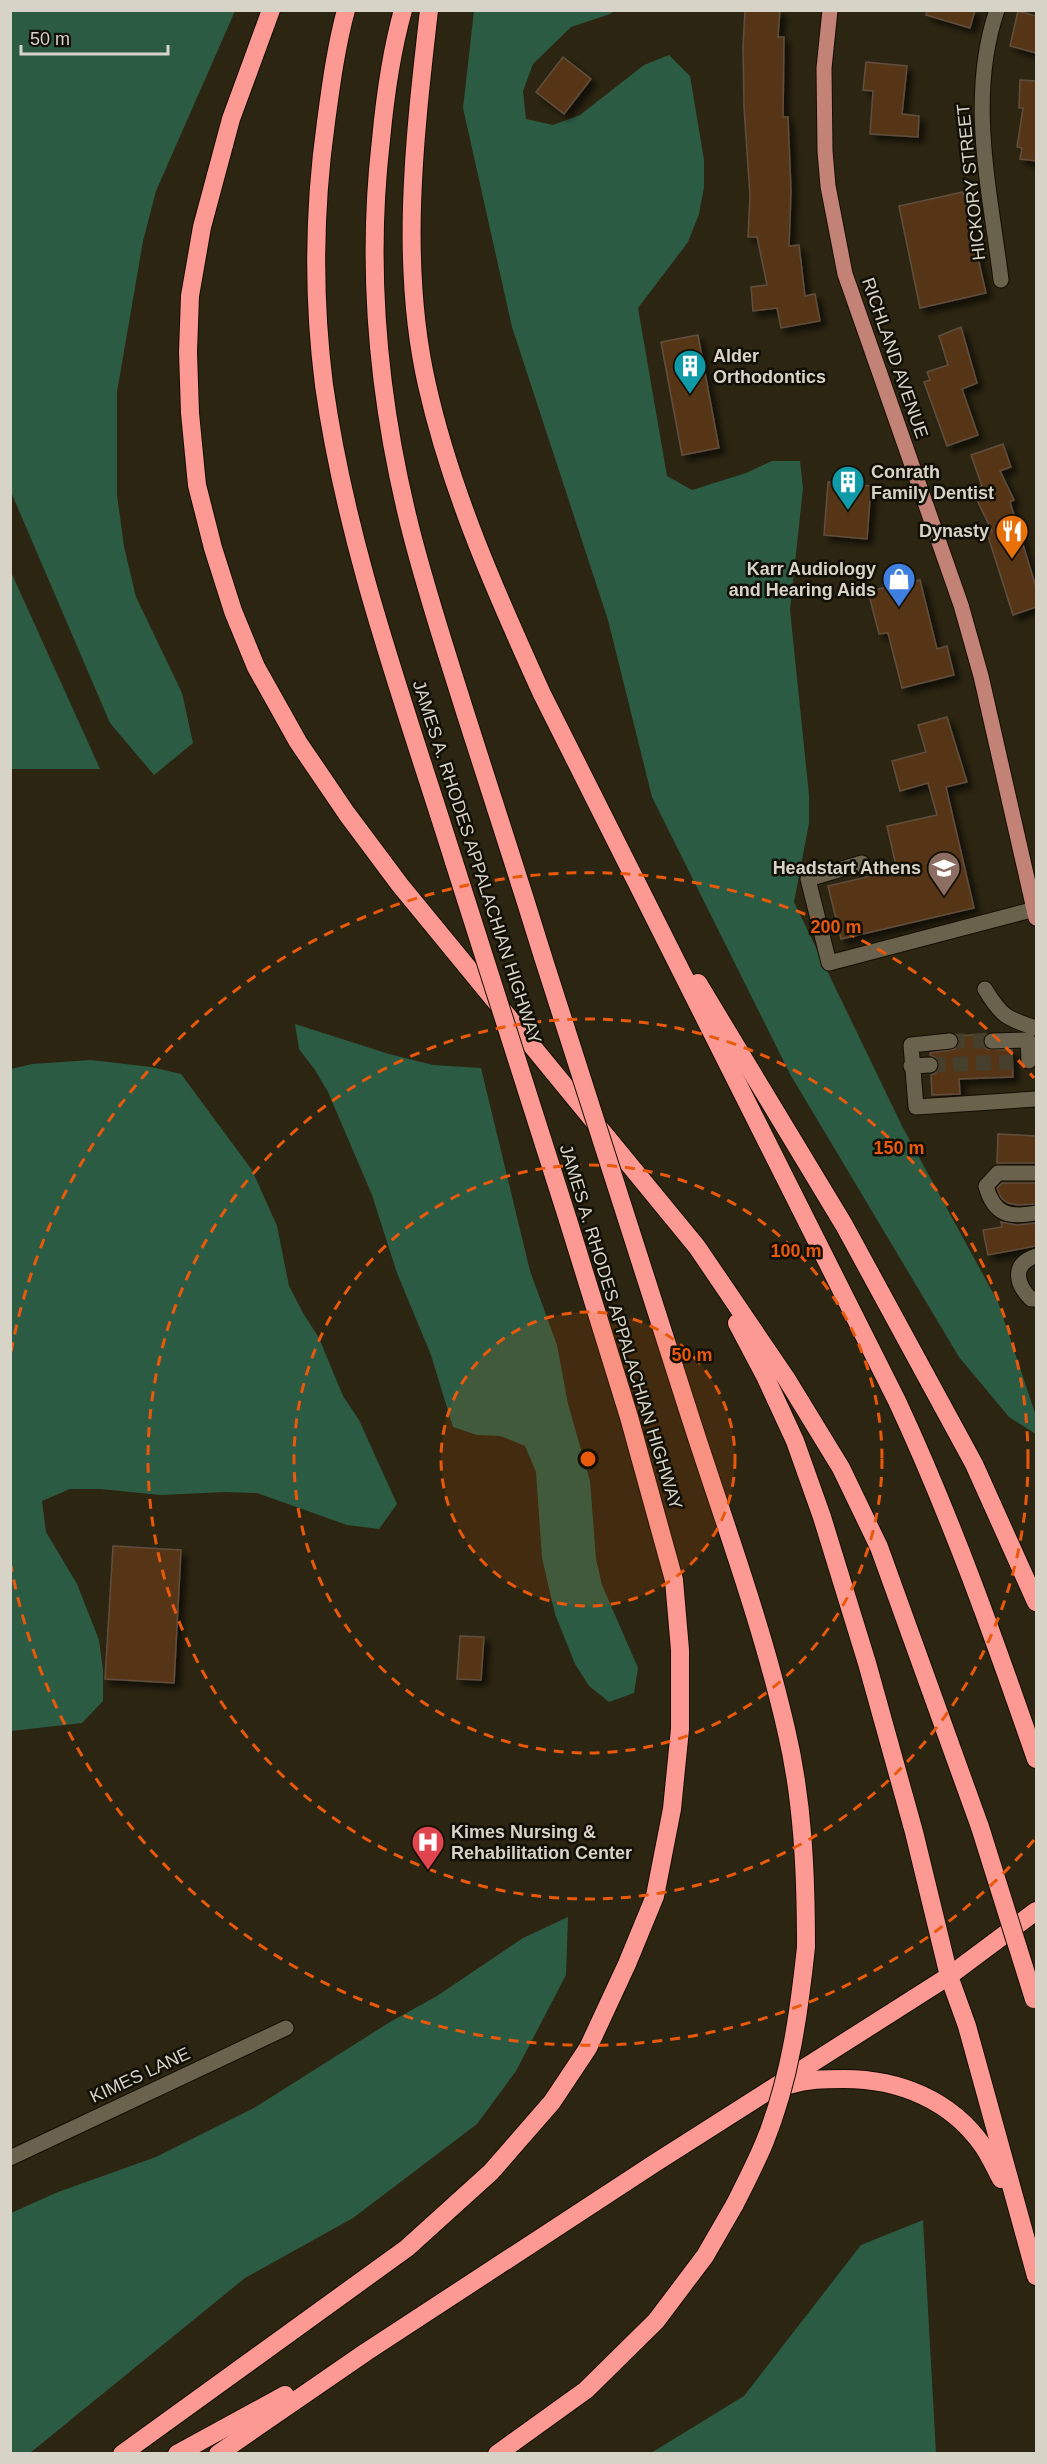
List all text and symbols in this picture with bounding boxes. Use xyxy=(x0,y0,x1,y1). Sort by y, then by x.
scale bar xyxy=(21,18,168,56)
text: 50 m xyxy=(30,29,70,49)
street label: HICKORY STREET xyxy=(953,103,989,261)
street label: RICHLAND AVENUE xyxy=(858,275,932,441)
place label: Alder Orthodontics xyxy=(713,346,826,387)
building icon: Alder Orthodontics xyxy=(672,348,708,395)
place label: Conrath Family Dentist xyxy=(871,462,994,503)
building icon: Conrath Family Dentist xyxy=(830,464,866,511)
restaurant icon: Dynasty xyxy=(994,513,1030,560)
place label: Dynasty xyxy=(919,521,989,541)
place label: Karr Audiology and Hearing Aids xyxy=(729,559,876,600)
shop icon: Karr Audiology and Hearing Aids xyxy=(881,561,917,608)
street label: JAMES A. RHODES APPALACHIAN HIGHWAY xyxy=(409,678,545,1046)
school or university icon: Headstart Athens xyxy=(926,850,962,897)
place label: Headstart Athens xyxy=(773,858,921,878)
text: 200 m xyxy=(810,917,862,937)
text: 150 m xyxy=(873,1138,925,1158)
street label: JAMES A. RHODES APPALACHIAN HIGHWAY xyxy=(556,1142,686,1512)
text: 100 m xyxy=(770,1241,822,1261)
text: 50 m xyxy=(671,1345,713,1365)
centre of rings xyxy=(578,1449,598,1469)
place label: Kimes Nursing & Rehabilitation Center xyxy=(451,1822,632,1863)
hospital icon: Kimes Nursing & Rehabilitation Center xyxy=(410,1824,446,1871)
street label: KIMES LANE xyxy=(87,2043,193,2107)

